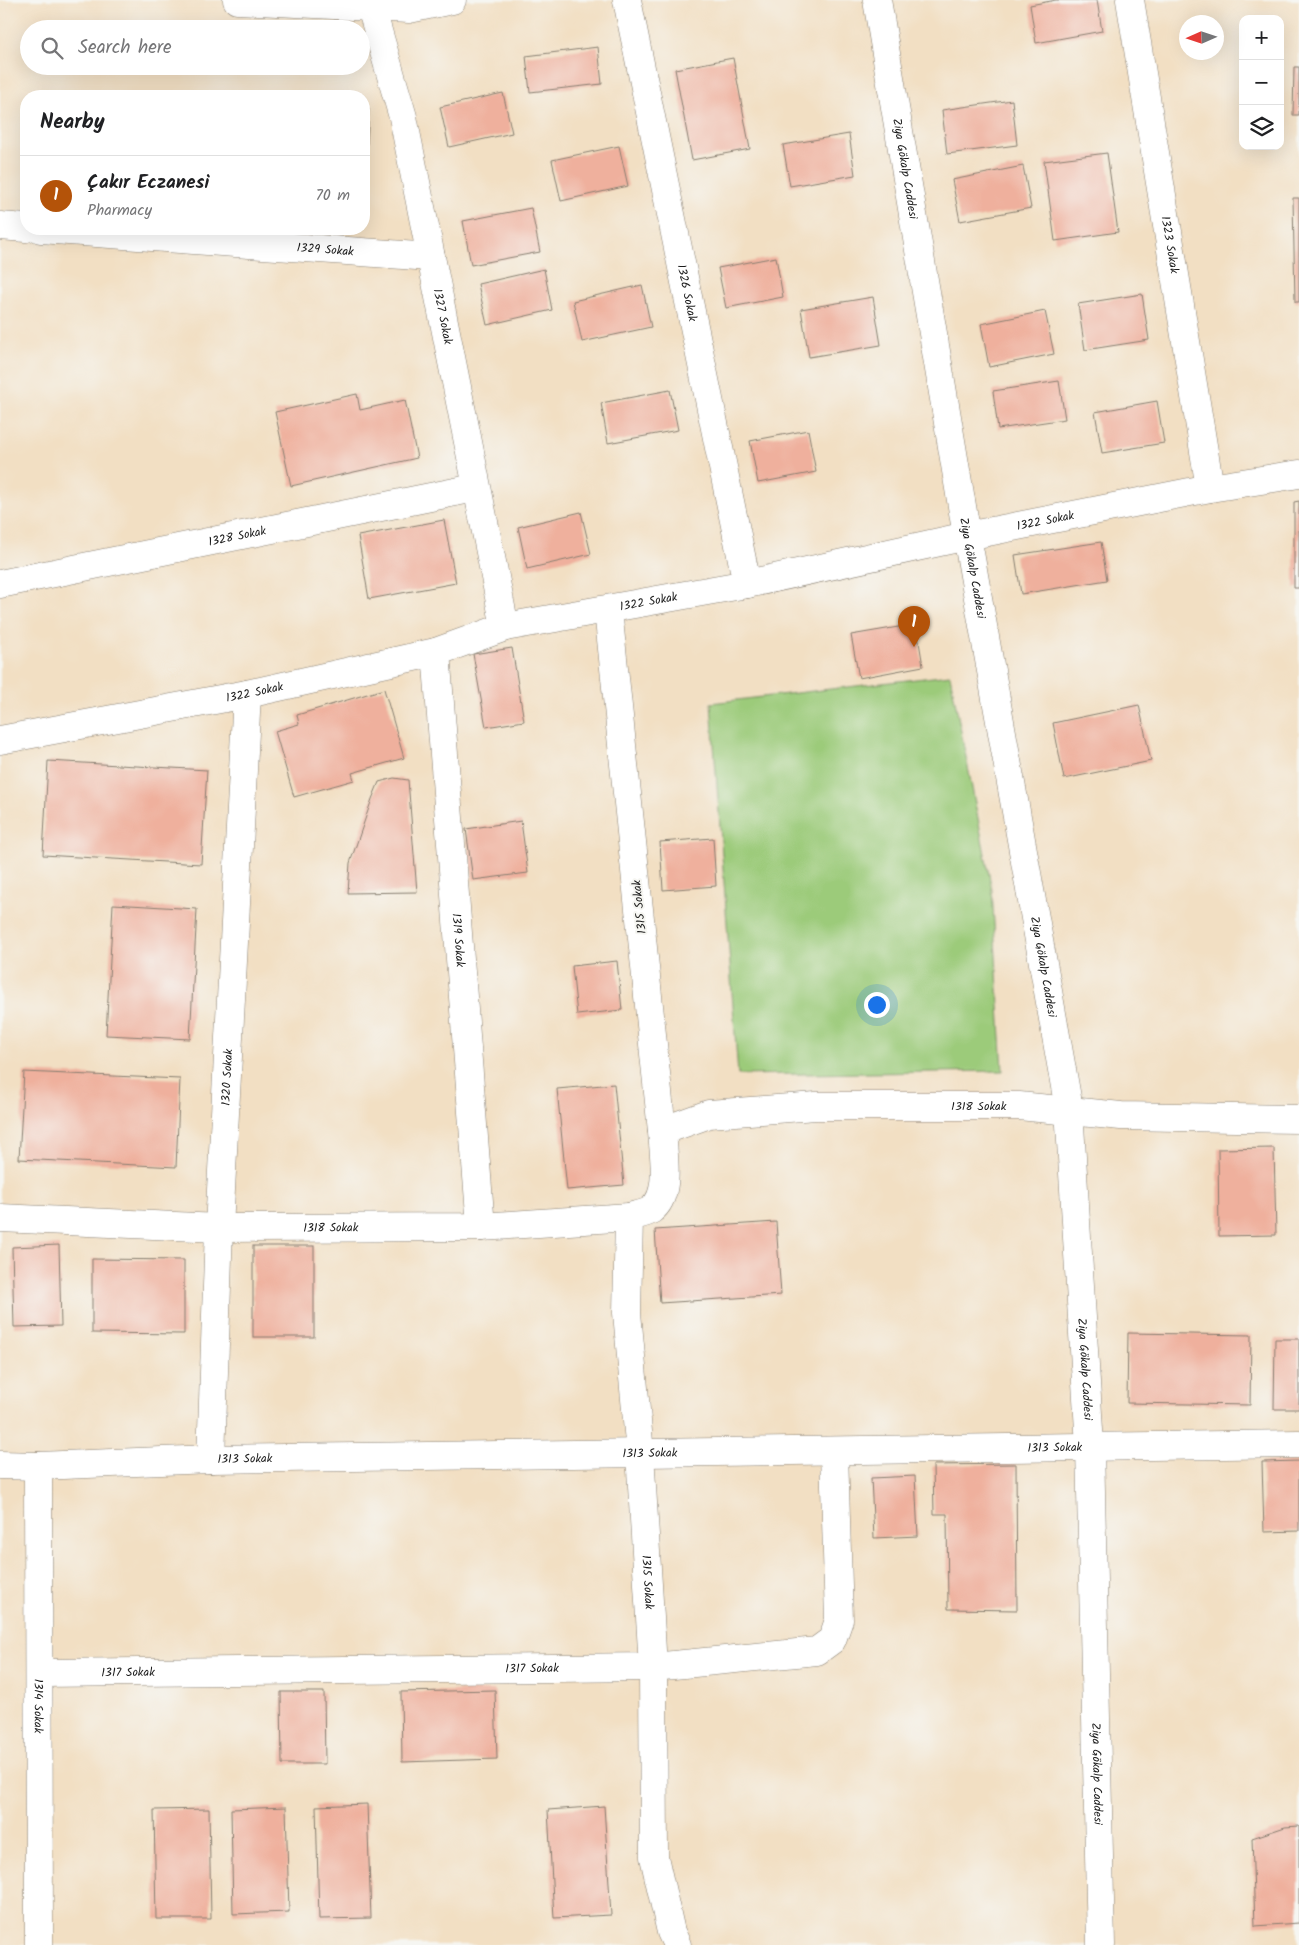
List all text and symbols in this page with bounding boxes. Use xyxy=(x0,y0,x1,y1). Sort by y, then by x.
north arrow xyxy=(1179,15,1224,60)
map controls xyxy=(1239,15,1284,150)
button: + xyxy=(1239,15,1284,60)
search box xyxy=(20,20,370,75)
text: Search here xyxy=(78,33,172,63)
icon: search xyxy=(38,34,66,62)
button: − xyxy=(1239,60,1284,105)
button: layers xyxy=(1239,105,1284,150)
text: Nearby xyxy=(40,106,105,139)
street label: Ziya Gökalp Caddesi xyxy=(887,117,923,222)
text: Çakır Eczanesi xyxy=(87,168,209,198)
text: 1 xyxy=(54,183,58,208)
text: 70 m xyxy=(315,183,350,208)
text: Pharmacy xyxy=(87,198,152,223)
street label: 1323 Sokak xyxy=(1156,215,1184,275)
street label: 1329 Sokak xyxy=(296,238,355,261)
street label: 1326 Sokak xyxy=(672,263,702,324)
street label: 1327 Sokak xyxy=(428,287,457,347)
street label: 1322 Sokak xyxy=(1015,506,1076,536)
street label: Ziya Gökalp Caddesi xyxy=(954,516,991,621)
street label: 1328 Sokak xyxy=(207,521,268,552)
street label: 1322 Sokak xyxy=(618,587,679,616)
pin: 1 xyxy=(898,606,930,647)
street label: 1322 Sokak xyxy=(224,677,285,708)
street label: 1315 Sokak xyxy=(627,879,652,935)
street label: 1319 Sokak xyxy=(446,913,470,968)
street label: Ziya Gökalp Caddesi xyxy=(1025,915,1062,1020)
your location xyxy=(864,992,890,1018)
street label: 1320 Sokak xyxy=(216,1048,238,1106)
street label: 1318 Sokak xyxy=(951,1097,1007,1116)
street label: 1318 Sokak xyxy=(303,1218,359,1238)
street label: Ziya Gökalp Caddesi xyxy=(1072,1317,1097,1422)
street label: 1313 Sokak xyxy=(1027,1438,1083,1458)
street label: 1313 Sokak xyxy=(622,1444,678,1463)
street label: 1313 Sokak xyxy=(217,1449,273,1469)
street label: 1315 Sokak xyxy=(636,1554,659,1610)
street label: 1317 Sokak xyxy=(505,1659,559,1678)
street label: 1317 Sokak xyxy=(101,1663,155,1682)
street label: 1314 Sokak xyxy=(28,1679,48,1734)
street label: Ziya Gökalp Caddesi xyxy=(1086,1722,1107,1826)

